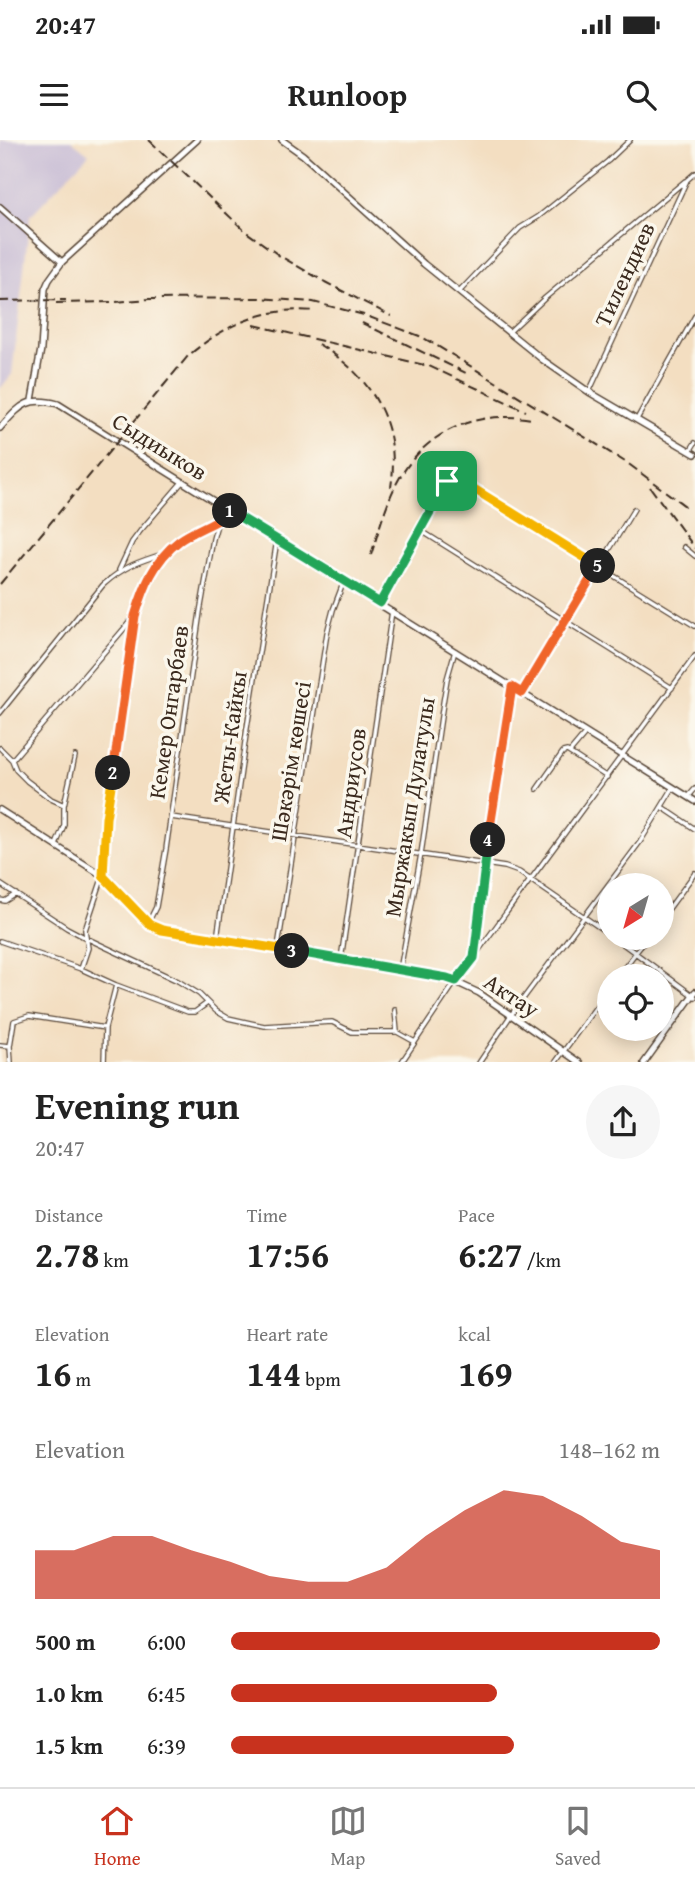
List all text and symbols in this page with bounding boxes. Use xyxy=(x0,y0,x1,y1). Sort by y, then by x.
text: 20:47 xyxy=(35,5,96,44)
text: Runloop xyxy=(288,71,407,118)
icon: menu xyxy=(35,76,73,114)
icon: search xyxy=(622,76,660,114)
street label: Тилендиев xyxy=(585,216,663,332)
street label: Сыдиыков xyxy=(106,404,214,488)
pin xyxy=(417,451,477,511)
icon: arrive xyxy=(428,462,466,500)
pin: 1 xyxy=(212,494,247,528)
text: 1 xyxy=(225,496,234,524)
pin: 5 xyxy=(580,548,616,584)
text: 5 xyxy=(593,551,602,579)
street label: Кемер Онгарбаев xyxy=(140,623,196,801)
street label: Жеты-Кайкы xyxy=(203,669,255,806)
street label: Шәкәрім көшесі xyxy=(261,679,319,843)
street label: Мыржакып Дулатулы xyxy=(375,695,443,919)
street label: Андриусов xyxy=(326,726,374,840)
pin: 2 xyxy=(96,756,130,790)
text: 2 xyxy=(108,758,117,786)
pin: 4 xyxy=(470,822,505,858)
text: 4 xyxy=(483,825,492,853)
north arrow xyxy=(597,873,674,950)
map controls xyxy=(597,873,674,1041)
pin: 3 xyxy=(274,934,310,968)
text: 3 xyxy=(287,936,296,964)
button: locate xyxy=(597,964,674,1041)
street label: Актау xyxy=(478,965,546,1025)
text: Evening run xyxy=(35,1077,239,1133)
button: share xyxy=(586,1085,660,1159)
text: 20:47 xyxy=(35,1131,85,1164)
text: Distance xyxy=(35,1201,103,1229)
text: Time xyxy=(247,1201,287,1229)
text: Pace xyxy=(458,1201,495,1229)
text: 2.78 xyxy=(35,1229,99,1280)
text: 17:56 xyxy=(247,1229,329,1280)
text: 6:27 xyxy=(458,1229,523,1280)
text: km xyxy=(99,1246,129,1274)
text: /km xyxy=(523,1246,561,1274)
text: Elevation xyxy=(35,1320,109,1348)
text: Heart rate xyxy=(247,1320,328,1348)
text: kcal xyxy=(458,1320,491,1348)
text: 16 xyxy=(35,1348,71,1399)
text: 144 xyxy=(247,1348,301,1399)
text: 169 xyxy=(458,1348,513,1399)
text: m xyxy=(71,1365,91,1393)
text: bpm xyxy=(301,1365,341,1393)
text: Elevation xyxy=(35,1433,125,1466)
text: 148–162 m xyxy=(559,1433,660,1466)
text: 500 m xyxy=(35,1625,96,1658)
text: 6:00 xyxy=(147,1625,186,1658)
text: 1.0 km xyxy=(35,1677,103,1710)
text: 6:45 xyxy=(147,1677,186,1710)
text: 1.5 km xyxy=(35,1729,103,1762)
text: 6:39 xyxy=(147,1729,186,1762)
tab: Home xyxy=(94,1802,141,1872)
tab: Map xyxy=(329,1802,367,1872)
tab: Saved xyxy=(555,1802,601,1872)

